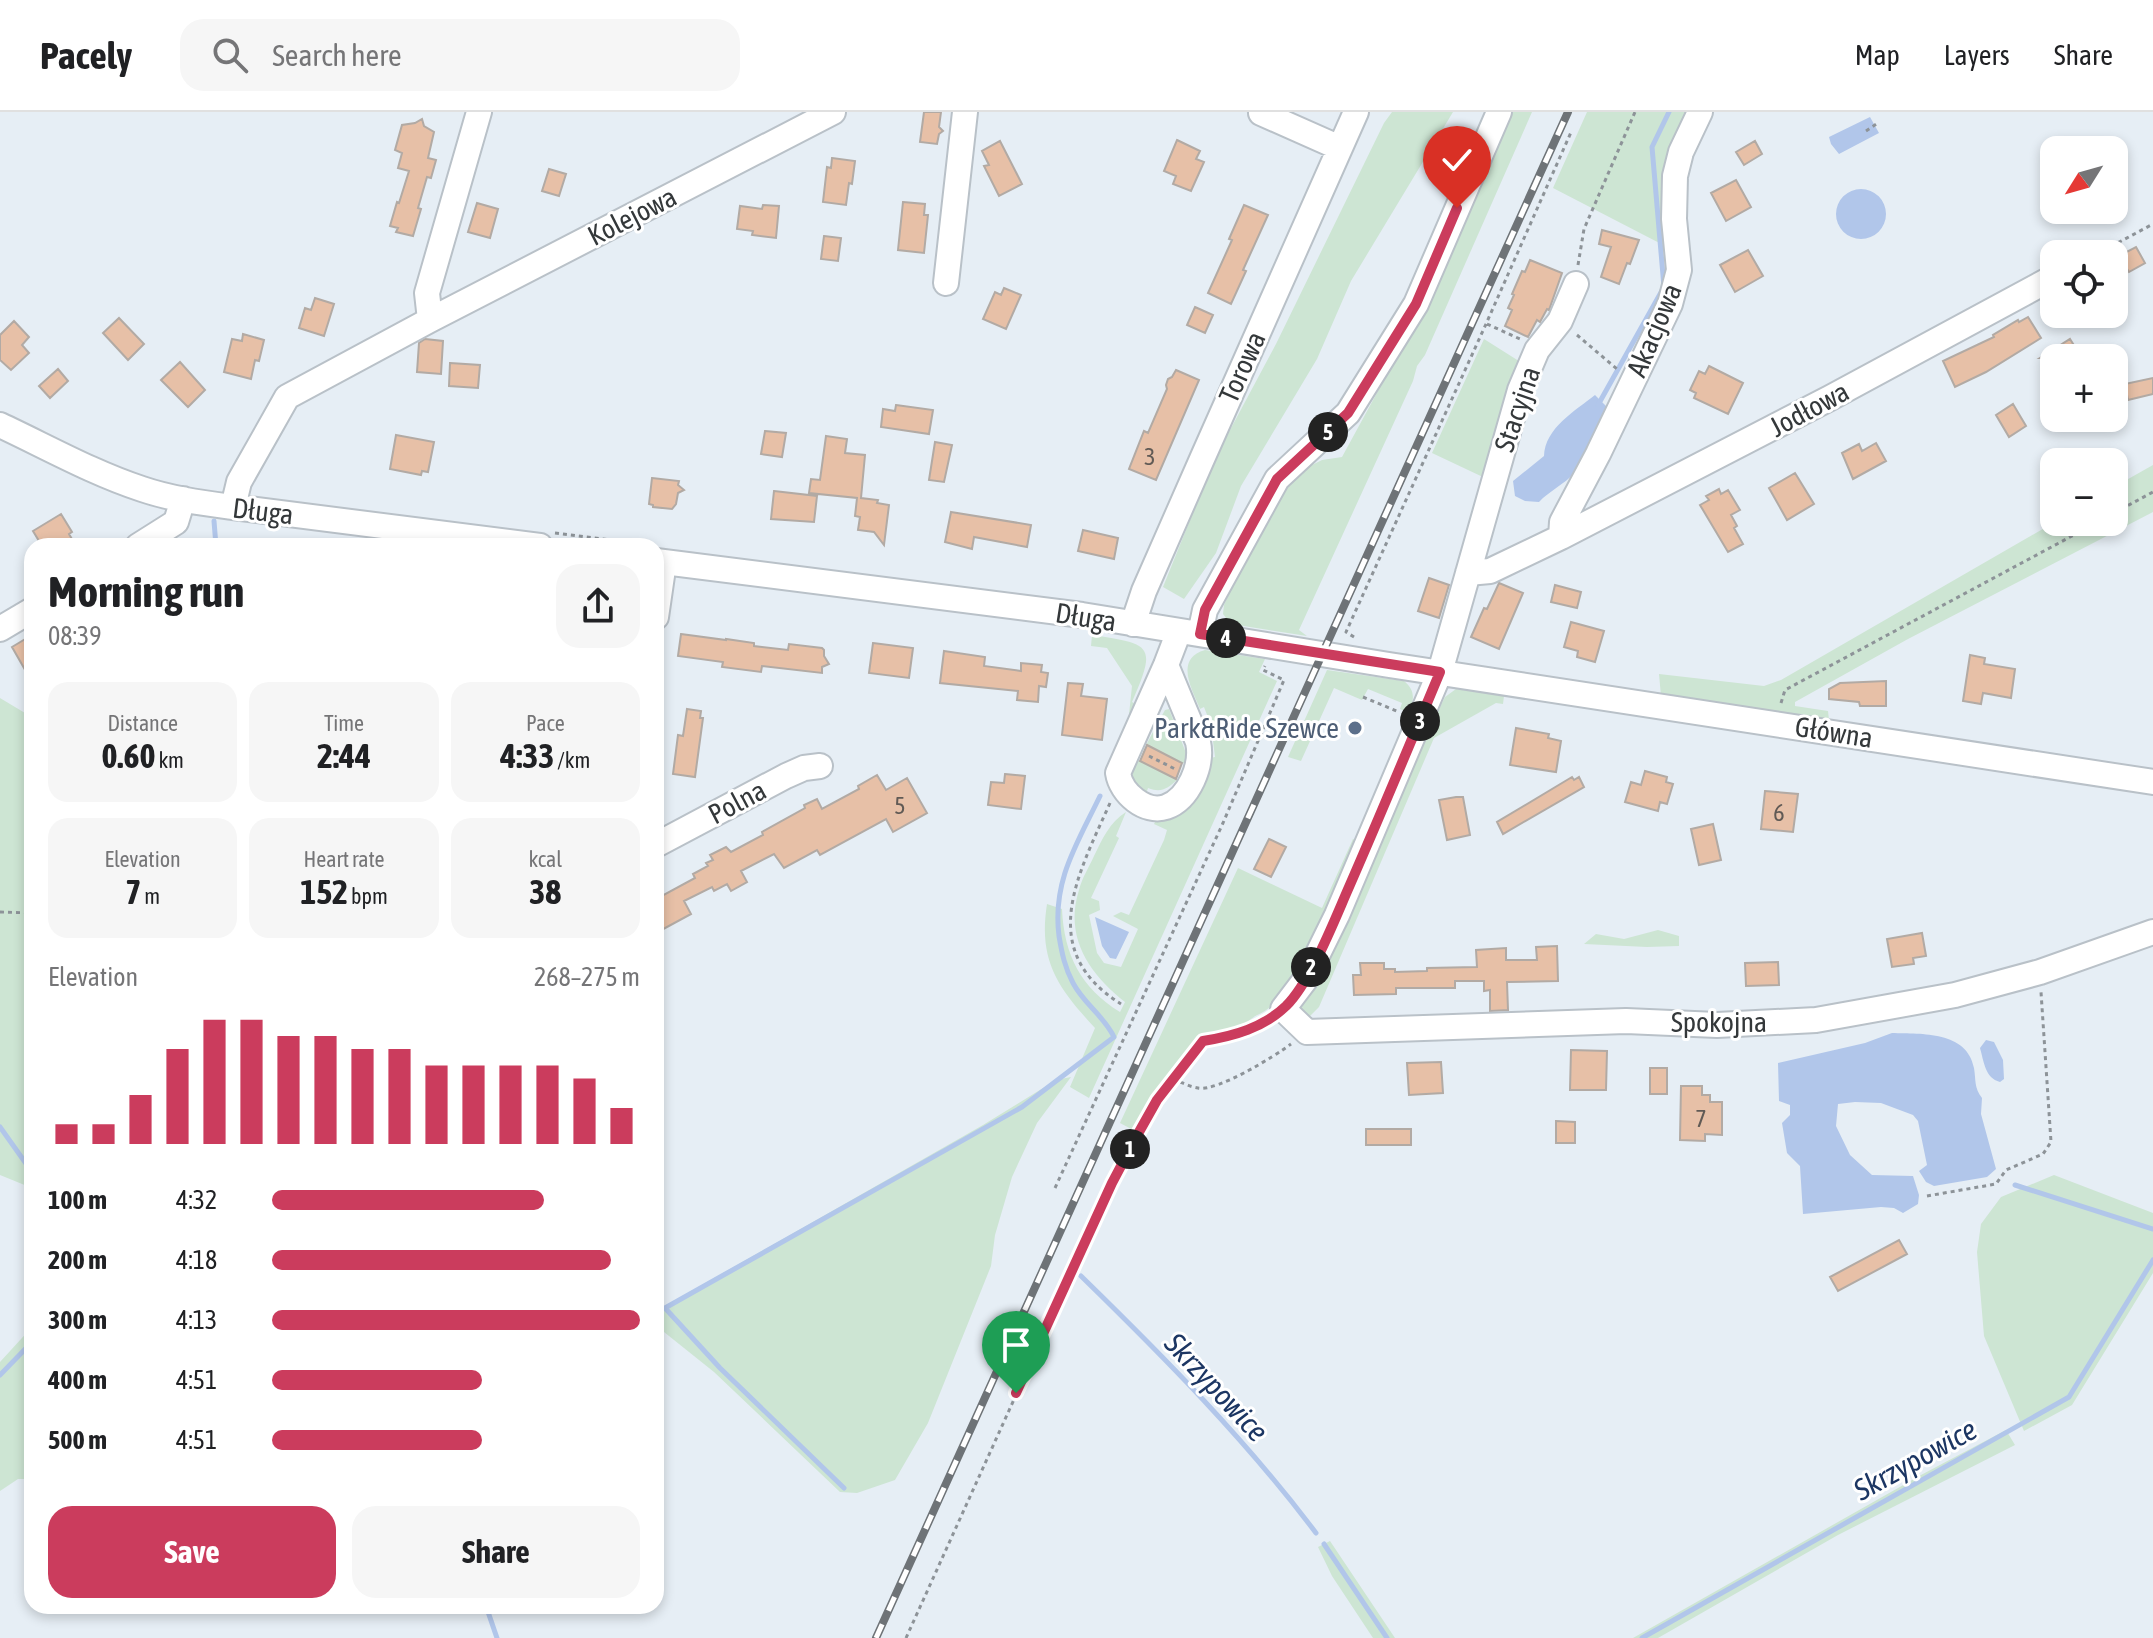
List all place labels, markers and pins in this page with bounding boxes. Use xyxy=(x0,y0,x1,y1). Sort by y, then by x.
pin xyxy=(1423,126,1491,208)
pin: 5 xyxy=(1308,412,1348,452)
pin: 4 xyxy=(1206,618,1246,658)
pin: 3 xyxy=(1400,701,1440,741)
place label: Park&Ride Szewce xyxy=(1154,712,1339,744)
marker: Park&Ride Szewce xyxy=(1346,719,1364,737)
pin: 2 xyxy=(1291,947,1331,987)
pin: 1 xyxy=(1110,1129,1150,1169)
pin xyxy=(982,1311,1050,1393)

